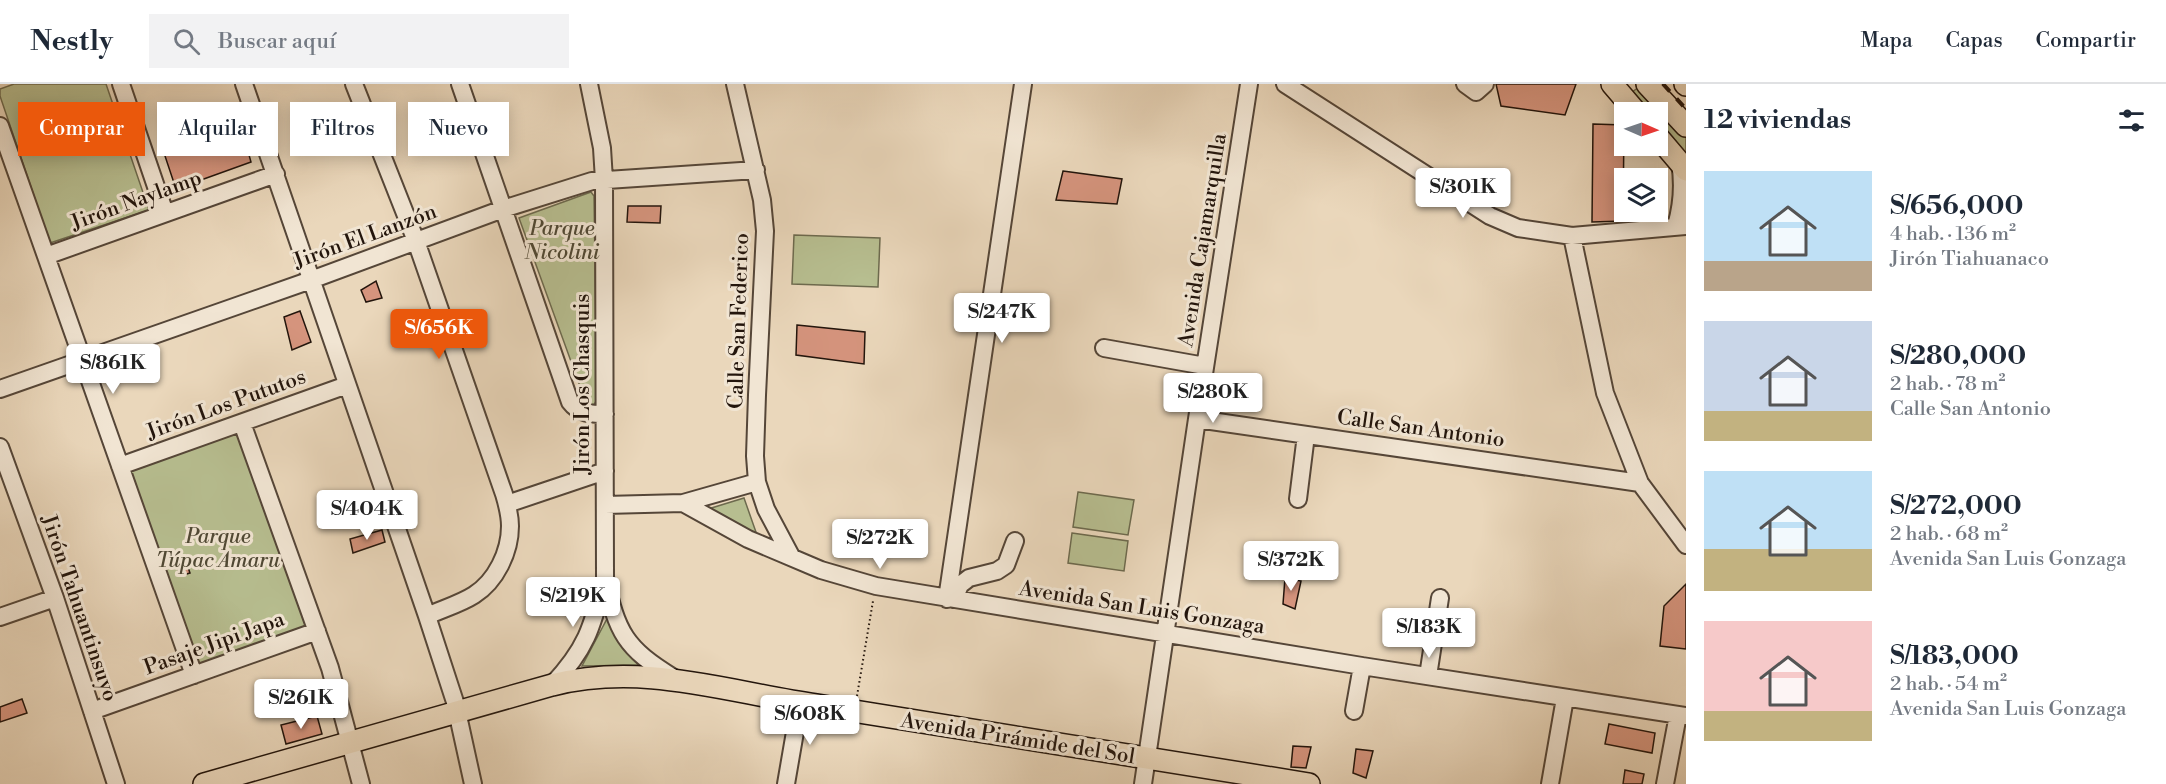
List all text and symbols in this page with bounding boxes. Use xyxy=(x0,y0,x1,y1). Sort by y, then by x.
search box xyxy=(149,14,569,68)
text: Nestly xyxy=(30,24,113,59)
icon: search xyxy=(170,25,203,58)
text: Buscar aquí xyxy=(218,28,336,55)
text: Mapa xyxy=(1861,28,1913,54)
text: Capas xyxy=(1946,28,2003,54)
text: Compartir xyxy=(2036,28,2136,54)
chip: Comprar xyxy=(18,102,145,156)
chip: Alquilar xyxy=(157,102,278,156)
chip: Filtros xyxy=(290,102,396,156)
chip: Nuevo xyxy=(408,102,509,156)
north arrow xyxy=(1614,102,1668,156)
map controls xyxy=(1614,102,1668,222)
text: 12 viviendas xyxy=(1704,104,1851,136)
icon: filters xyxy=(2115,104,2148,137)
street label: Avenida Cajamarquilla xyxy=(1173,131,1233,350)
street label: Jirón Naylamp xyxy=(66,165,205,237)
pin: S/301K xyxy=(1414,168,1512,219)
button: layers xyxy=(1614,168,1668,222)
text: S/301K xyxy=(1430,175,1496,200)
text: S/656,000 xyxy=(1890,190,2023,222)
icon: home xyxy=(1752,195,1824,267)
street label: Jirón El Lanzón xyxy=(289,199,441,275)
park label: Parque Nicolini xyxy=(523,216,600,266)
text: 4 hab. · 136 m² xyxy=(1890,222,2016,247)
street label: Calle San Federico xyxy=(723,232,755,410)
text: Jirón Tiahuanaco xyxy=(1890,247,2049,272)
street label: Jirón Los Chasquis xyxy=(570,293,596,476)
pin: S/247K xyxy=(953,293,1051,344)
text: S/247K xyxy=(968,300,1036,325)
pin: S/656K xyxy=(390,309,488,360)
text: S/656K xyxy=(405,316,474,341)
text: S/280,000 xyxy=(1890,340,2026,372)
pin: S/861K xyxy=(64,344,162,395)
icon: home xyxy=(1752,345,1824,417)
text: S/861K xyxy=(80,351,146,376)
street label: Jirón Los Pututos xyxy=(142,364,309,446)
text: 2 hab. · 78 m² xyxy=(1890,372,2006,397)
pin: S/280K xyxy=(1164,373,1262,424)
text: S/280K xyxy=(1177,380,1249,405)
text: Calle San Antonio xyxy=(1890,397,2051,422)
street label: Calle San Antonio xyxy=(1335,404,1506,454)
pin: S/404K xyxy=(318,490,416,541)
text: S/272,000 xyxy=(1890,490,2022,522)
icon: home xyxy=(1752,495,1824,567)
text: S/404K xyxy=(331,497,403,522)
street label: Jirón Tahuantinsuyo xyxy=(35,511,123,705)
pin: S/272K xyxy=(831,519,929,570)
text: 2 hab. · 68 m² xyxy=(1890,522,2008,547)
park label: Parque Túpac Amaru xyxy=(156,524,280,574)
text: S/272K xyxy=(846,526,914,551)
pin: S/372K xyxy=(1242,541,1340,592)
text: Avenida San Luis Gonzaga xyxy=(1890,547,2126,572)
text: S/372K xyxy=(1258,548,1324,573)
street label: Avenida San Luis Gonzaga xyxy=(1016,576,1267,640)
pin: S/219K xyxy=(524,577,622,628)
text: S/219K xyxy=(540,584,606,609)
street label: Pasaje Jipi Japa xyxy=(140,606,289,681)
pin: S/183K xyxy=(1380,608,1478,659)
text: S/183K xyxy=(1396,615,1462,640)
text: S/183,000 xyxy=(1890,640,2019,672)
icon: home xyxy=(1752,645,1824,717)
text: 2 hab. · 54 m² xyxy=(1890,672,2007,697)
pin: S/261K xyxy=(252,679,350,730)
text: S/261K xyxy=(268,686,334,711)
pin: S/608K xyxy=(761,695,859,746)
text: Avenida San Luis Gonzaga xyxy=(1890,697,2126,722)
text: S/608K xyxy=(774,702,846,727)
street label: Avenida Pirámide del Sol xyxy=(898,707,1137,770)

